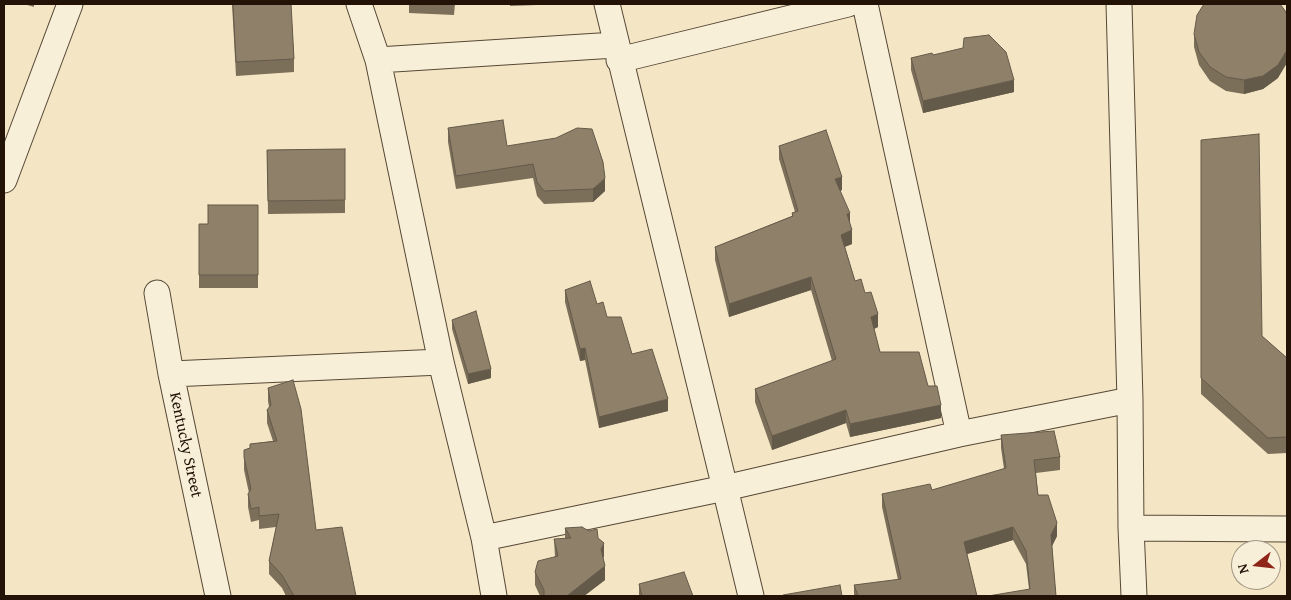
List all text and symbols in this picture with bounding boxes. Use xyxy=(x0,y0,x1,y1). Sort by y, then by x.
street label: Kentucky Street xyxy=(164,391,206,499)
north arrow xyxy=(1231,540,1281,590)
text: N xyxy=(1232,562,1253,576)

